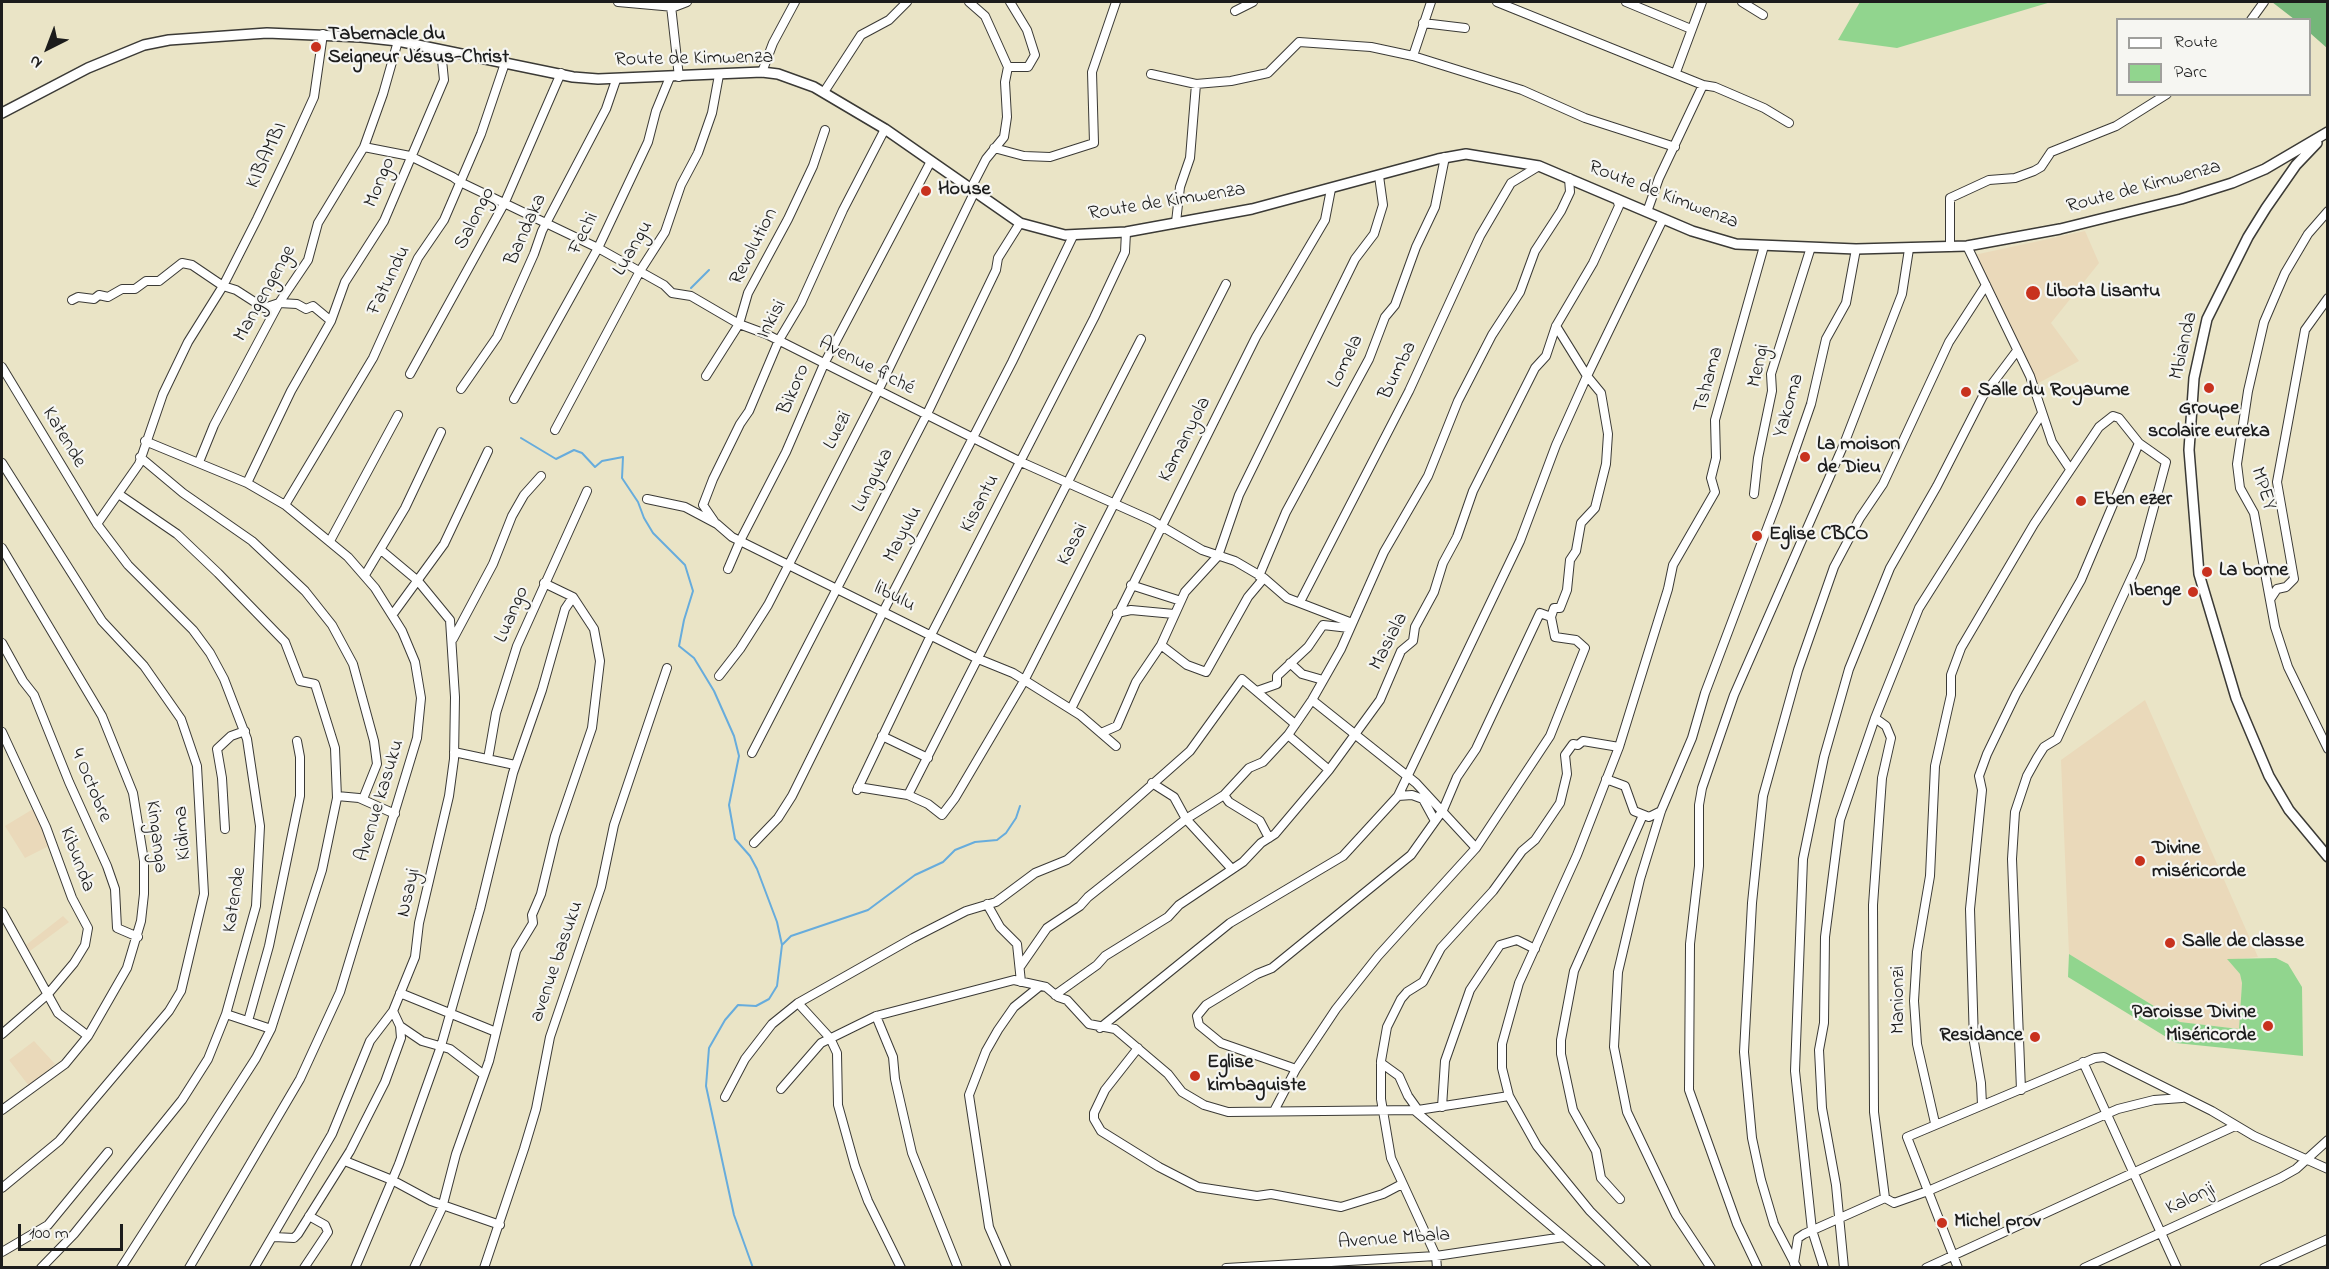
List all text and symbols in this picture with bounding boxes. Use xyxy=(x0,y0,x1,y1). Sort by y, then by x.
north arrow xyxy=(18,18,78,78)
legend xyxy=(2116,18,2311,96)
place label: Tabernacle du Seigneur Jésus-Christ xyxy=(328,24,509,71)
text: Route xyxy=(2174,30,2218,56)
marker: Tabernacle du Seigneur Jésus-Christ xyxy=(309,40,323,54)
street label: Route de Kimwenza xyxy=(614,47,774,73)
text: N xyxy=(24,49,48,74)
text: Parc xyxy=(2174,60,2207,86)
street label: KIBAMBI xyxy=(242,119,294,193)
street label: Mongo xyxy=(360,154,402,212)
street label: Route de Kimwenza xyxy=(1585,156,1741,236)
street label: Route de Kimwenza xyxy=(2064,156,2224,220)
place label: House xyxy=(938,179,991,203)
street label: Route de Kimwenza xyxy=(1087,179,1247,227)
street label: Salongo xyxy=(450,184,502,254)
marker: House xyxy=(919,184,933,198)
street label: Bandaka xyxy=(501,191,553,269)
street label: Revolution xyxy=(725,205,785,289)
street label: Fechi xyxy=(565,209,605,259)
street label: Luangu xyxy=(609,217,659,281)
street label: Mangengenge xyxy=(230,242,302,346)
street label: Fatundu xyxy=(363,242,417,320)
place label: Libota Lisantu xyxy=(2046,281,2160,305)
marker: Libota Lisantu xyxy=(2024,284,2042,302)
street label: Inkisi xyxy=(753,296,793,344)
street label: Mbianda xyxy=(2166,310,2204,382)
street label: Lomela xyxy=(1324,331,1370,393)
street label: Avenue fiché xyxy=(814,332,918,402)
street label: Bumba xyxy=(1375,338,1423,404)
street label: Mengi xyxy=(1744,342,1776,390)
street label: Tshama xyxy=(1690,344,1730,416)
street label: Bikoro xyxy=(774,361,816,419)
street label: Yakoma xyxy=(1769,371,1811,441)
place label: Salle du Royaume xyxy=(1978,380,2129,404)
marker: Groupe scolaire eureka xyxy=(2202,381,2216,395)
marker: Salle du Royaume xyxy=(1959,385,1973,399)
street label: Kamanyola xyxy=(1154,393,1218,487)
place label: Groupe scolaire eureka xyxy=(2148,398,2270,445)
street label: Katende xyxy=(36,403,90,473)
street label: Luezi xyxy=(819,408,859,454)
place label: La moison de Dieu xyxy=(1817,434,1900,481)
street label: Lunguka xyxy=(848,445,900,517)
marker: La moison de Dieu xyxy=(1798,450,1812,464)
street label: MPEY xyxy=(2244,464,2280,514)
street label: Kisantu xyxy=(956,471,1006,537)
place label: Eben ezer xyxy=(2093,489,2172,513)
marker: Eben ezer xyxy=(2074,494,2088,508)
street label: Mayulu xyxy=(879,503,929,567)
street label: Kasai xyxy=(1053,519,1095,571)
place label: Eglise CBCO xyxy=(1769,524,1868,548)
marker: Eglise CBCO xyxy=(1750,529,1764,543)
place label: La borne xyxy=(2219,560,2288,584)
marker: La borne xyxy=(2200,565,2214,579)
street label: libulu xyxy=(869,577,919,619)
place label: Ibenge xyxy=(2129,580,2181,604)
street label: Luango xyxy=(490,583,536,647)
marker: Ibenge xyxy=(2186,585,2200,599)
street label: Masiala xyxy=(1365,609,1415,675)
street label: Avenue kasuku xyxy=(351,737,411,865)
street label: 4 Octobre xyxy=(64,746,116,826)
street label: Kinganga xyxy=(139,799,171,875)
street label: Kidima xyxy=(170,805,198,861)
street label: Kibunda xyxy=(53,824,99,896)
place label: Divine miséricorde xyxy=(2152,838,2246,885)
marker: Divine miséricorde xyxy=(2133,854,2147,868)
street label: Katende xyxy=(219,865,253,935)
street label: Nsayi xyxy=(393,866,427,920)
street label: avenue basuku xyxy=(526,898,590,1026)
place label: Salle de classe xyxy=(2182,931,2304,955)
marker: Salle de classe xyxy=(2163,936,2177,950)
street label: Manionzi xyxy=(1888,966,1912,1034)
place label: Paroisse Divine Miséricorde xyxy=(2132,1002,2256,1049)
marker: Paroisse Divine Miséricorde xyxy=(2261,1019,2275,1033)
place label: Residance xyxy=(1939,1025,2023,1049)
marker: Residance xyxy=(2028,1030,2042,1044)
place label: Eglise kimbaguiste xyxy=(1207,1052,1306,1099)
marker: Eglise kimbaguiste xyxy=(1188,1069,1202,1083)
street label: Kalonji xyxy=(2162,1178,2220,1222)
place label: Michel prov xyxy=(1954,1211,2041,1235)
scale bar xyxy=(21,1212,126,1250)
marker: Michel prov xyxy=(1935,1216,1949,1230)
text: 100 m xyxy=(29,1221,69,1247)
street label: Avenue Mbala xyxy=(1337,1224,1451,1256)

